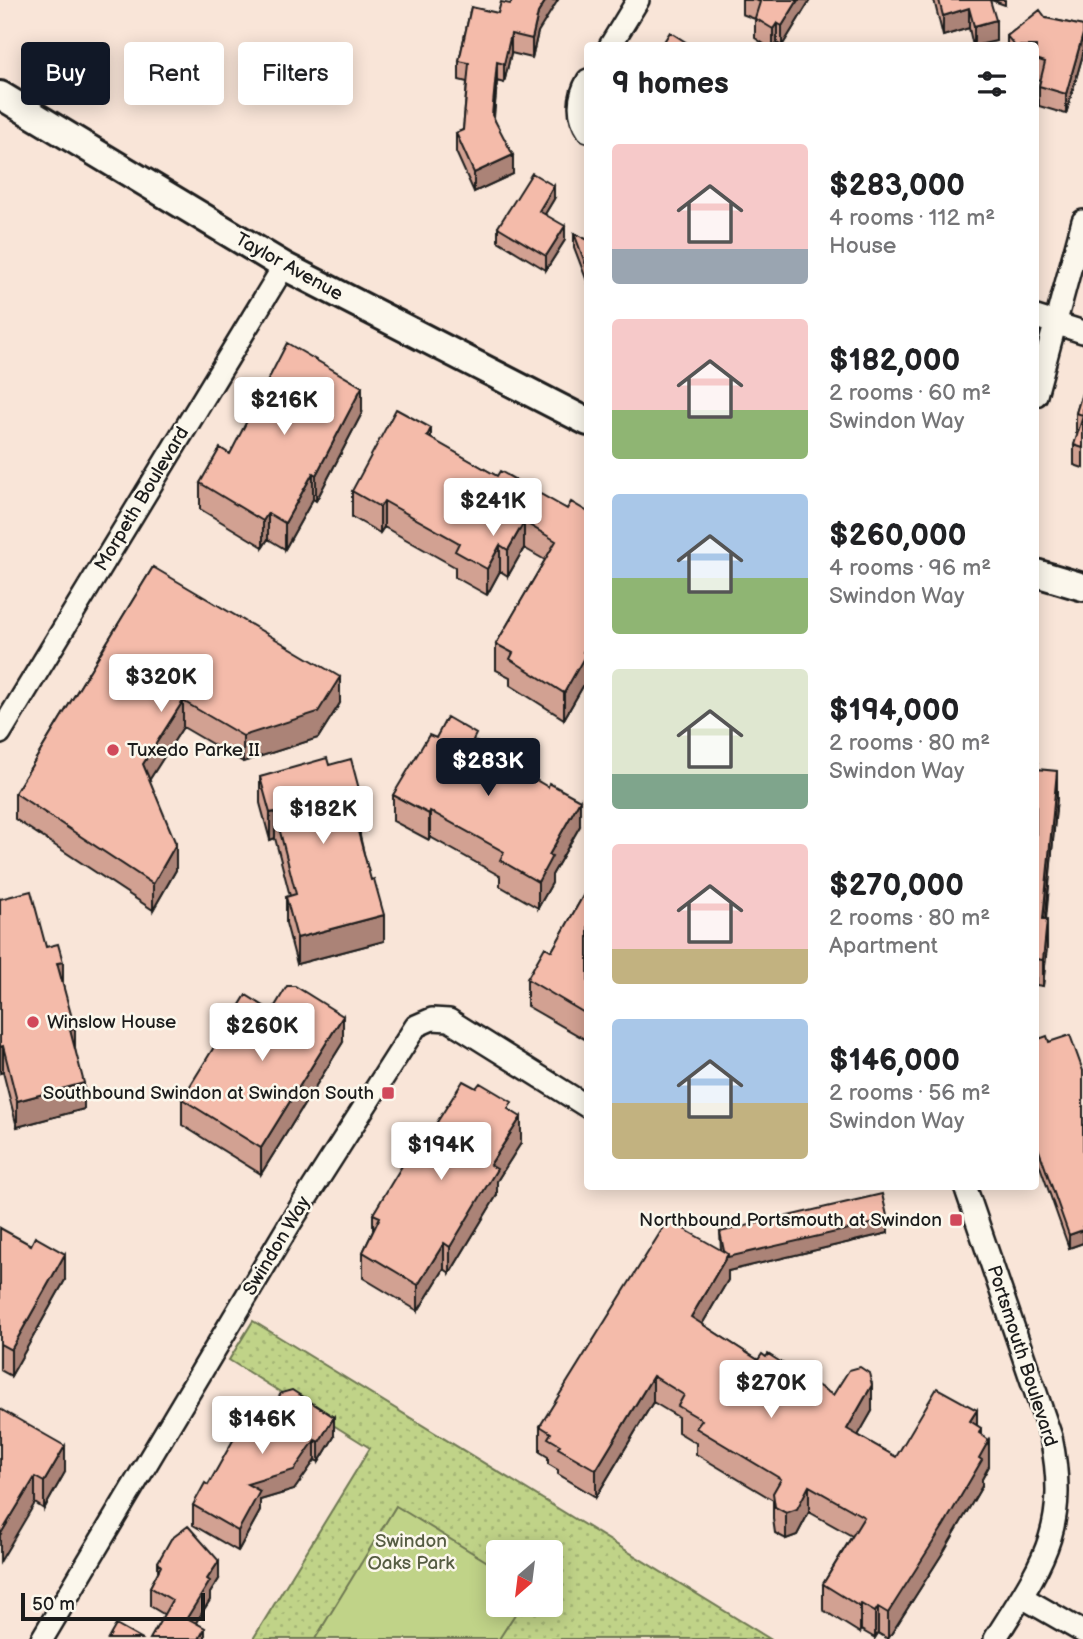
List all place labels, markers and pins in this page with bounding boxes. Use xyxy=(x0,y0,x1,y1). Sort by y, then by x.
pin: $216K xyxy=(235,378,333,437)
pin: $241K xyxy=(444,478,542,538)
pin: $320K xyxy=(112,654,210,714)
pin: $283K xyxy=(439,738,537,798)
place label: Tuxedo Parke II xyxy=(127,739,260,762)
marker: Tuxedo Parke II xyxy=(105,742,121,758)
pin: $182K xyxy=(274,786,372,846)
pin: $260K xyxy=(213,1004,311,1063)
place label: Winslow House xyxy=(47,1011,176,1034)
marker: Winslow House xyxy=(25,1014,41,1030)
place label: Southbound Swindon at Swindon South xyxy=(43,1082,374,1105)
marker: Southbound Swindon at Swindon South xyxy=(380,1085,396,1101)
pin: $194K xyxy=(392,1122,490,1182)
place label: Northbound Portsmouth at Swindon xyxy=(639,1209,942,1232)
marker: Northbound Portsmouth at Swindon xyxy=(948,1212,964,1228)
pin: $270K xyxy=(722,1360,820,1420)
pin: $146K xyxy=(213,1396,311,1456)

